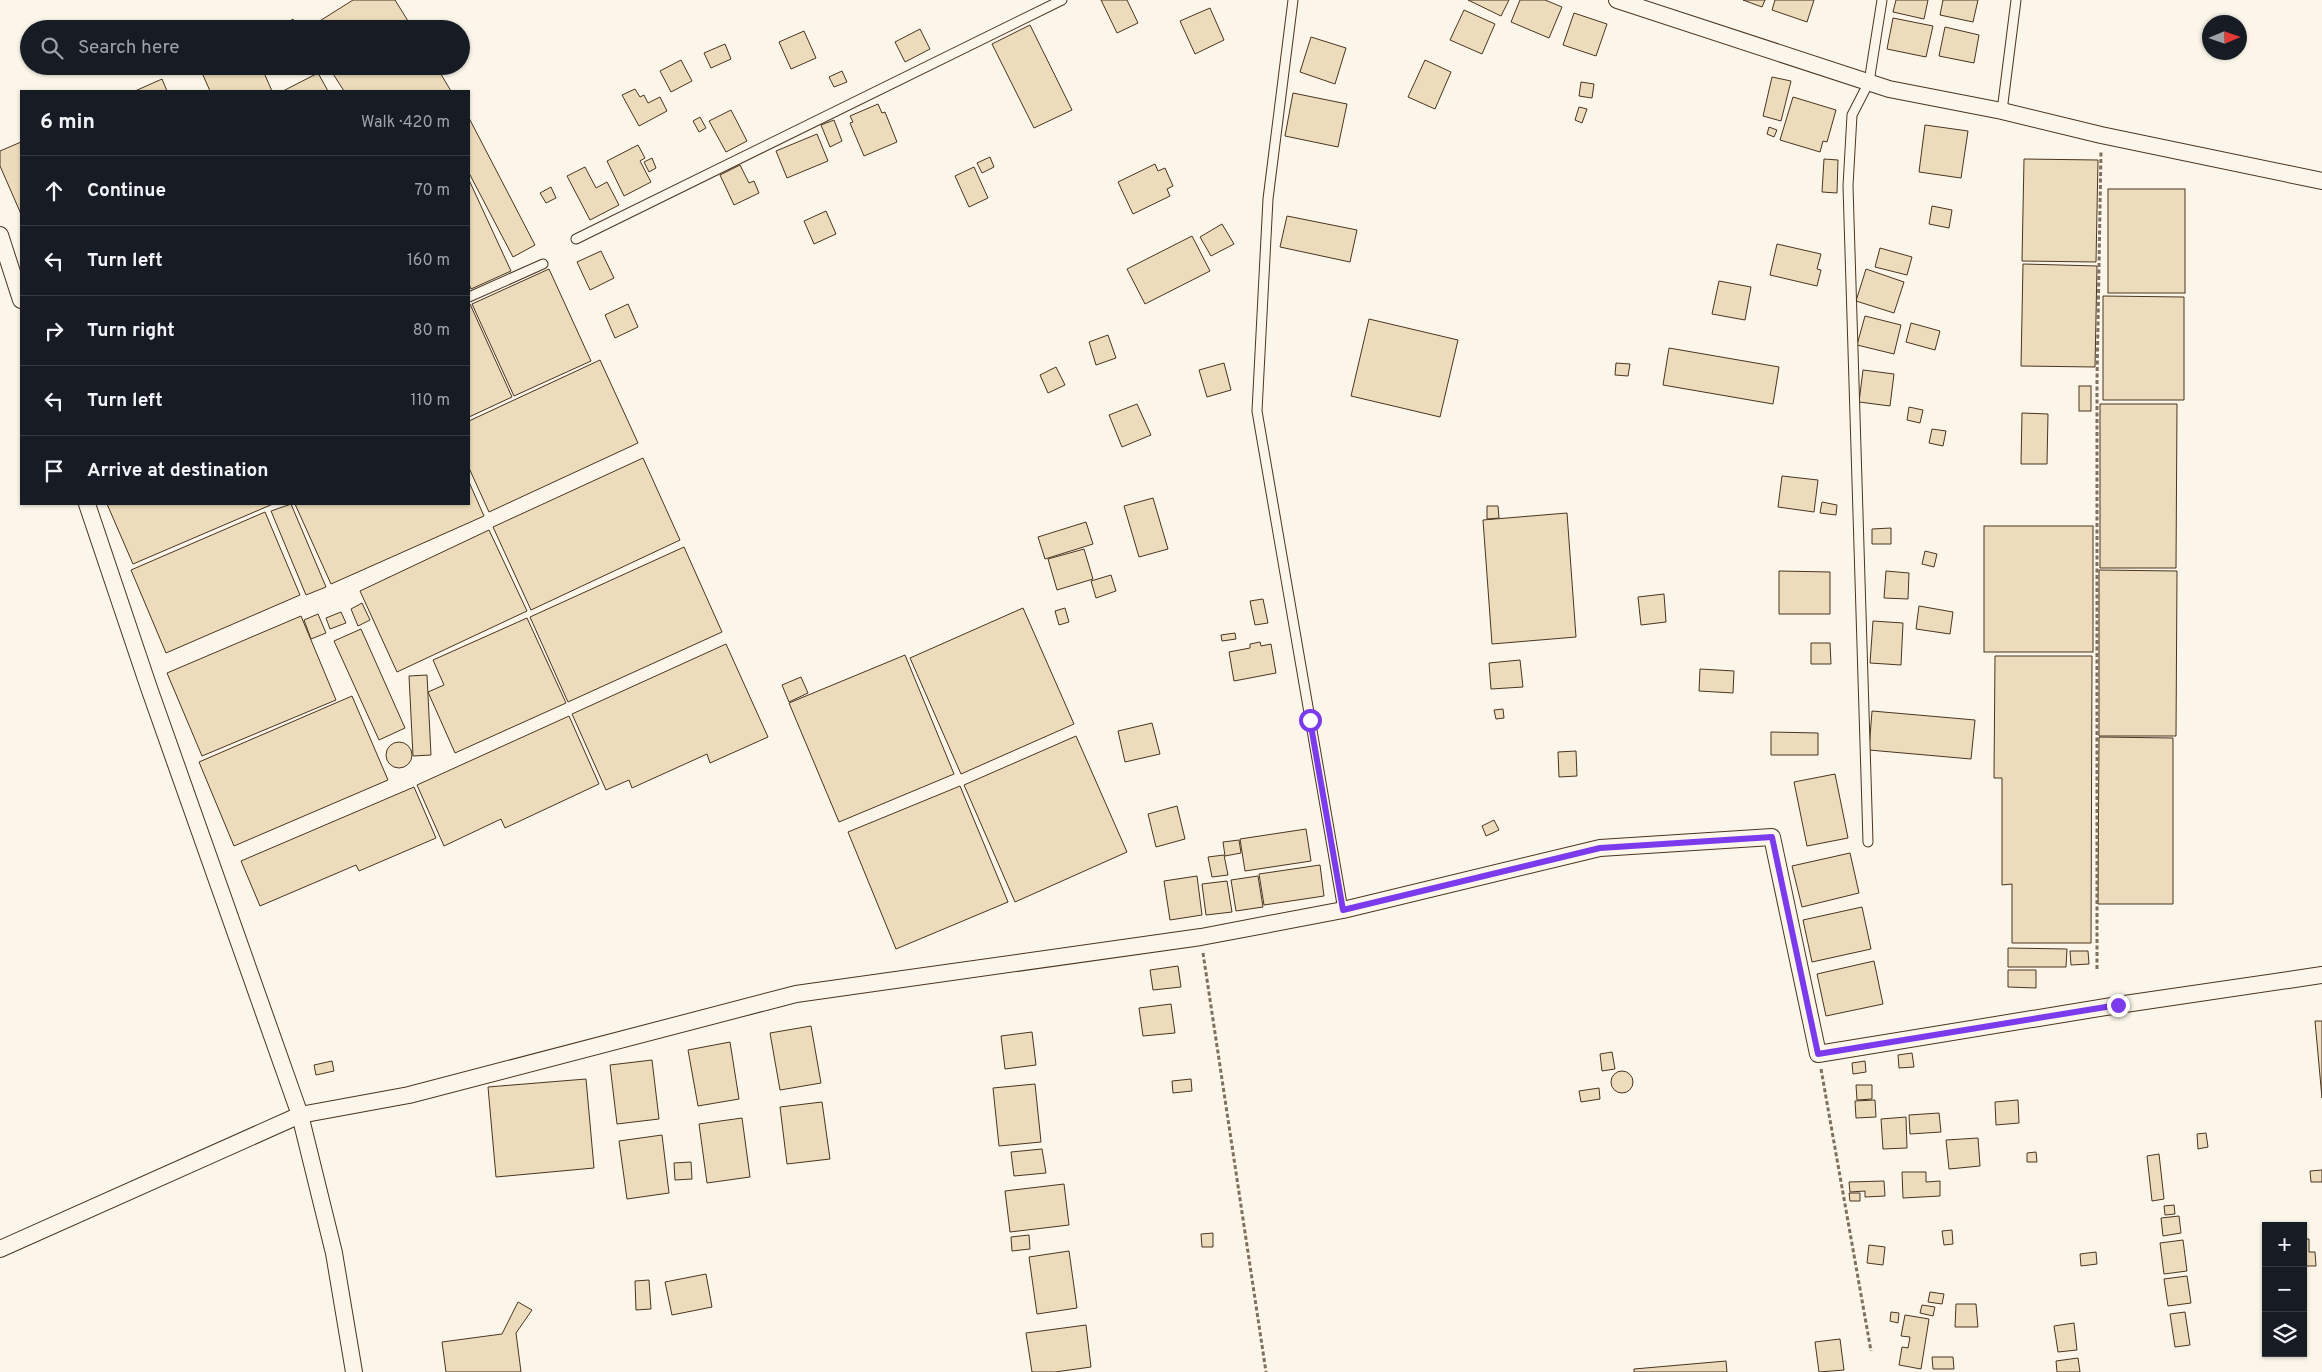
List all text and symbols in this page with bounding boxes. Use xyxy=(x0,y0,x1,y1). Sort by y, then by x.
north arrow xyxy=(2202,15,2247,60)
search box xyxy=(20,20,470,75)
icon: search xyxy=(38,34,66,62)
text: Search here xyxy=(78,36,180,60)
text: 6 min xyxy=(40,109,95,136)
text: Walk · 420 m xyxy=(361,113,450,133)
icon: ahead xyxy=(40,177,68,205)
text: Continue xyxy=(87,179,166,203)
text: 70 m xyxy=(415,181,450,201)
icon: left xyxy=(40,247,68,275)
text: Turn left xyxy=(87,249,163,273)
text: 160 m xyxy=(407,251,450,271)
icon: right xyxy=(40,317,68,345)
text: Turn right xyxy=(87,319,175,343)
text: 80 m xyxy=(413,321,450,341)
icon: left xyxy=(40,387,68,415)
text: Turn left xyxy=(87,389,163,413)
text: 110 m xyxy=(410,391,450,411)
icon: arrive xyxy=(40,457,68,485)
text: Arrive at destination xyxy=(87,459,268,483)
route start xyxy=(1299,709,1322,732)
route end xyxy=(2107,994,2130,1017)
map controls xyxy=(2262,1222,2307,1357)
button: + xyxy=(2262,1222,2307,1267)
button: − xyxy=(2262,1267,2307,1312)
button: layers xyxy=(2262,1312,2307,1357)

